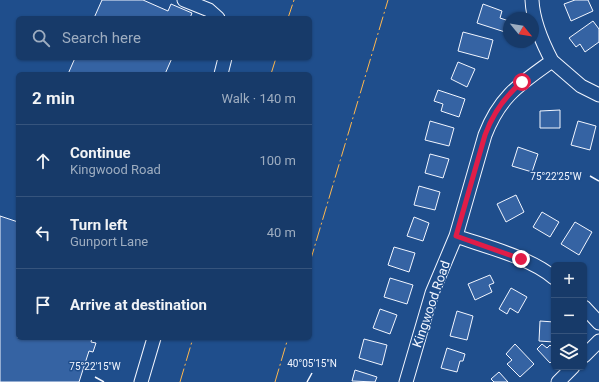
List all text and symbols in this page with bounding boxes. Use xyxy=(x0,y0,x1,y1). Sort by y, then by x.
north arrow xyxy=(503,12,539,48)
search box xyxy=(16,16,312,60)
icon: search xyxy=(30,27,52,49)
text: Search here xyxy=(62,29,141,47)
route start xyxy=(513,73,531,91)
text: 2 min xyxy=(32,88,75,108)
text: Walk · 140 m xyxy=(221,91,296,106)
text: Continue xyxy=(70,144,131,162)
icon: ahead xyxy=(32,150,54,172)
text: 100 m xyxy=(259,153,296,168)
text: Kingwood Road xyxy=(70,162,161,177)
text: 75°22'25"W xyxy=(530,171,582,182)
text: Turn left xyxy=(70,216,127,234)
icon: left xyxy=(32,222,54,244)
text: 40 m xyxy=(267,225,296,240)
text: Gunport Lane xyxy=(70,234,148,249)
route end xyxy=(512,250,530,268)
street label: Kingwood Road xyxy=(409,259,453,349)
map controls xyxy=(551,262,587,370)
button: + xyxy=(551,262,587,298)
icon: arrive xyxy=(32,294,54,316)
text: Arrive at destination xyxy=(70,296,207,314)
button: − xyxy=(551,298,587,334)
button: layers xyxy=(551,334,587,370)
text: 40°05'15"N xyxy=(287,358,337,369)
text: 75°22'15"W xyxy=(69,361,121,372)

